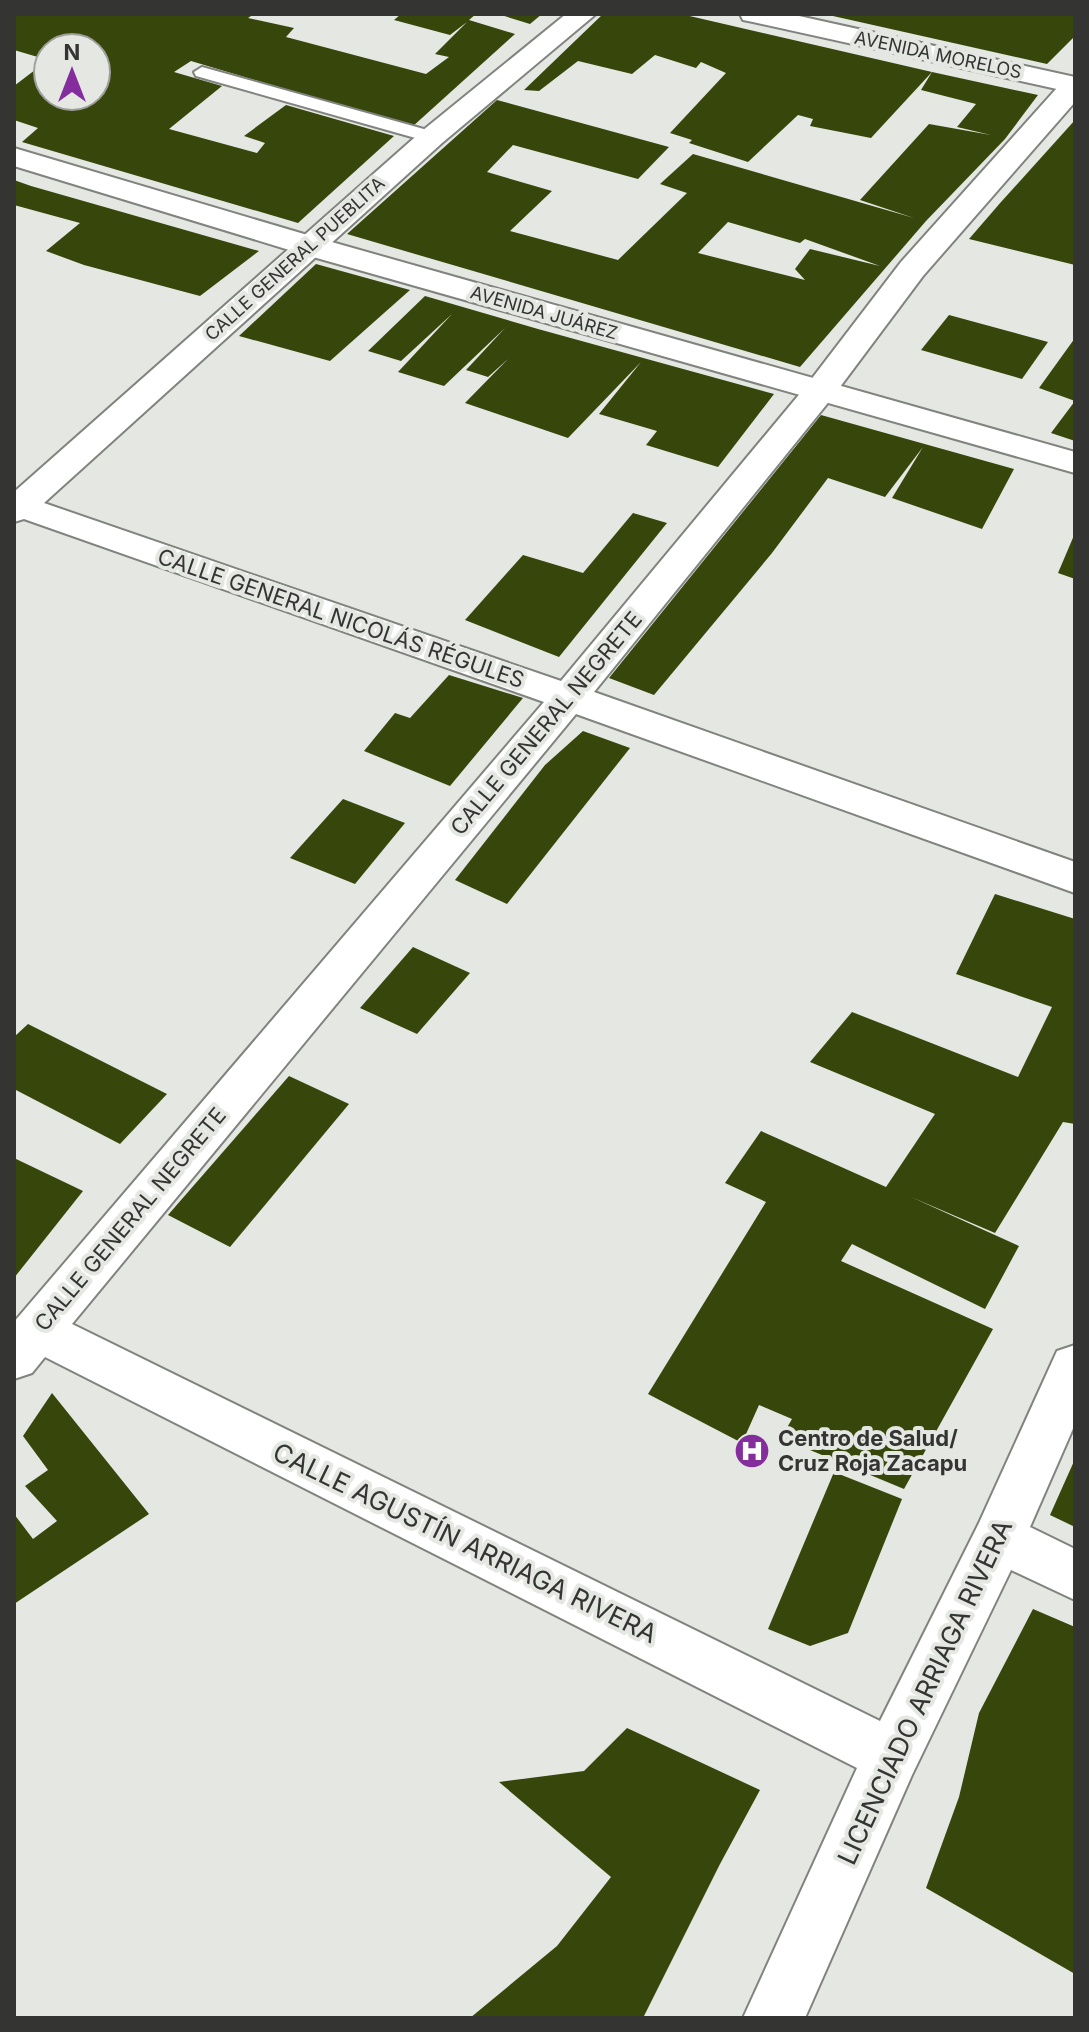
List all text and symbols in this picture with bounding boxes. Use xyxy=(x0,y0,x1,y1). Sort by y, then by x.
street label: AVENIDA MORELOS xyxy=(853,27,1023,82)
north arrow xyxy=(32,32,112,112)
text: N xyxy=(64,39,80,65)
street label: CALLE GENERAL PUEBLITA xyxy=(201,172,389,345)
street label: AVENIDA JUÁREZ xyxy=(468,280,620,344)
street label: CALLE GENERAL NICOLÁS RÉGULES xyxy=(154,543,528,693)
street label: CALLE GENERAL NEGRETE xyxy=(445,606,647,840)
street label: CALLE GENERAL NEGRETE xyxy=(29,1102,231,1336)
place label: Centro de Salud/ Cruz Roja Zacapu xyxy=(778,1425,967,1476)
hospital icon: Centro de Salud/ Cruz Roja Zacapu xyxy=(733,1432,771,1470)
street label: CALLE AGUSTÍN ARRIAGA RIVERA xyxy=(268,1436,662,1649)
street label: LICENCIADO ARRIAGA RIVERA xyxy=(831,1514,1018,1869)

